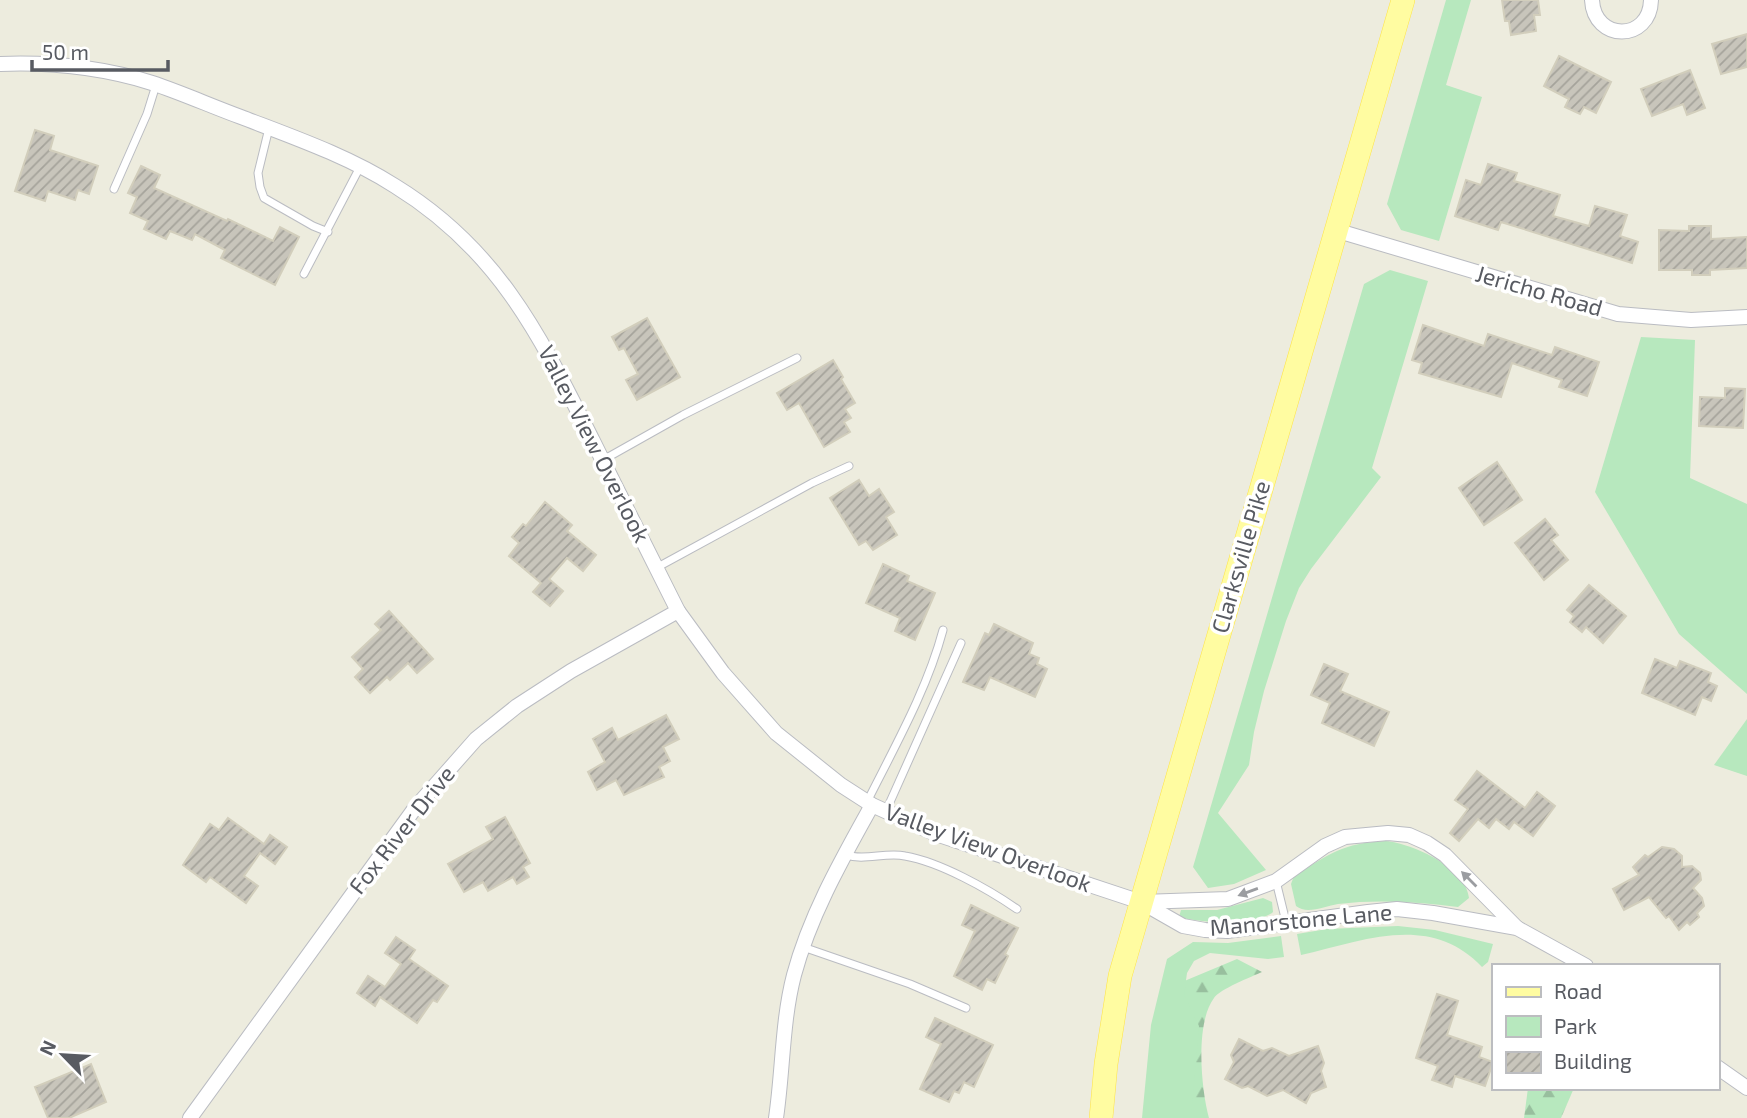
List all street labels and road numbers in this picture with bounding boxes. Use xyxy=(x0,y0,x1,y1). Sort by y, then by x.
street label: Jericho Road xyxy=(1473,259,1606,322)
street label: Valley View Overlook xyxy=(533,340,657,547)
street label: Clarksville Pike xyxy=(1205,477,1275,636)
street label: Fox River Drive xyxy=(342,760,460,899)
street label: Valley View Overlook xyxy=(881,797,1096,898)
street label: Manorstone Lane xyxy=(1209,897,1393,941)

